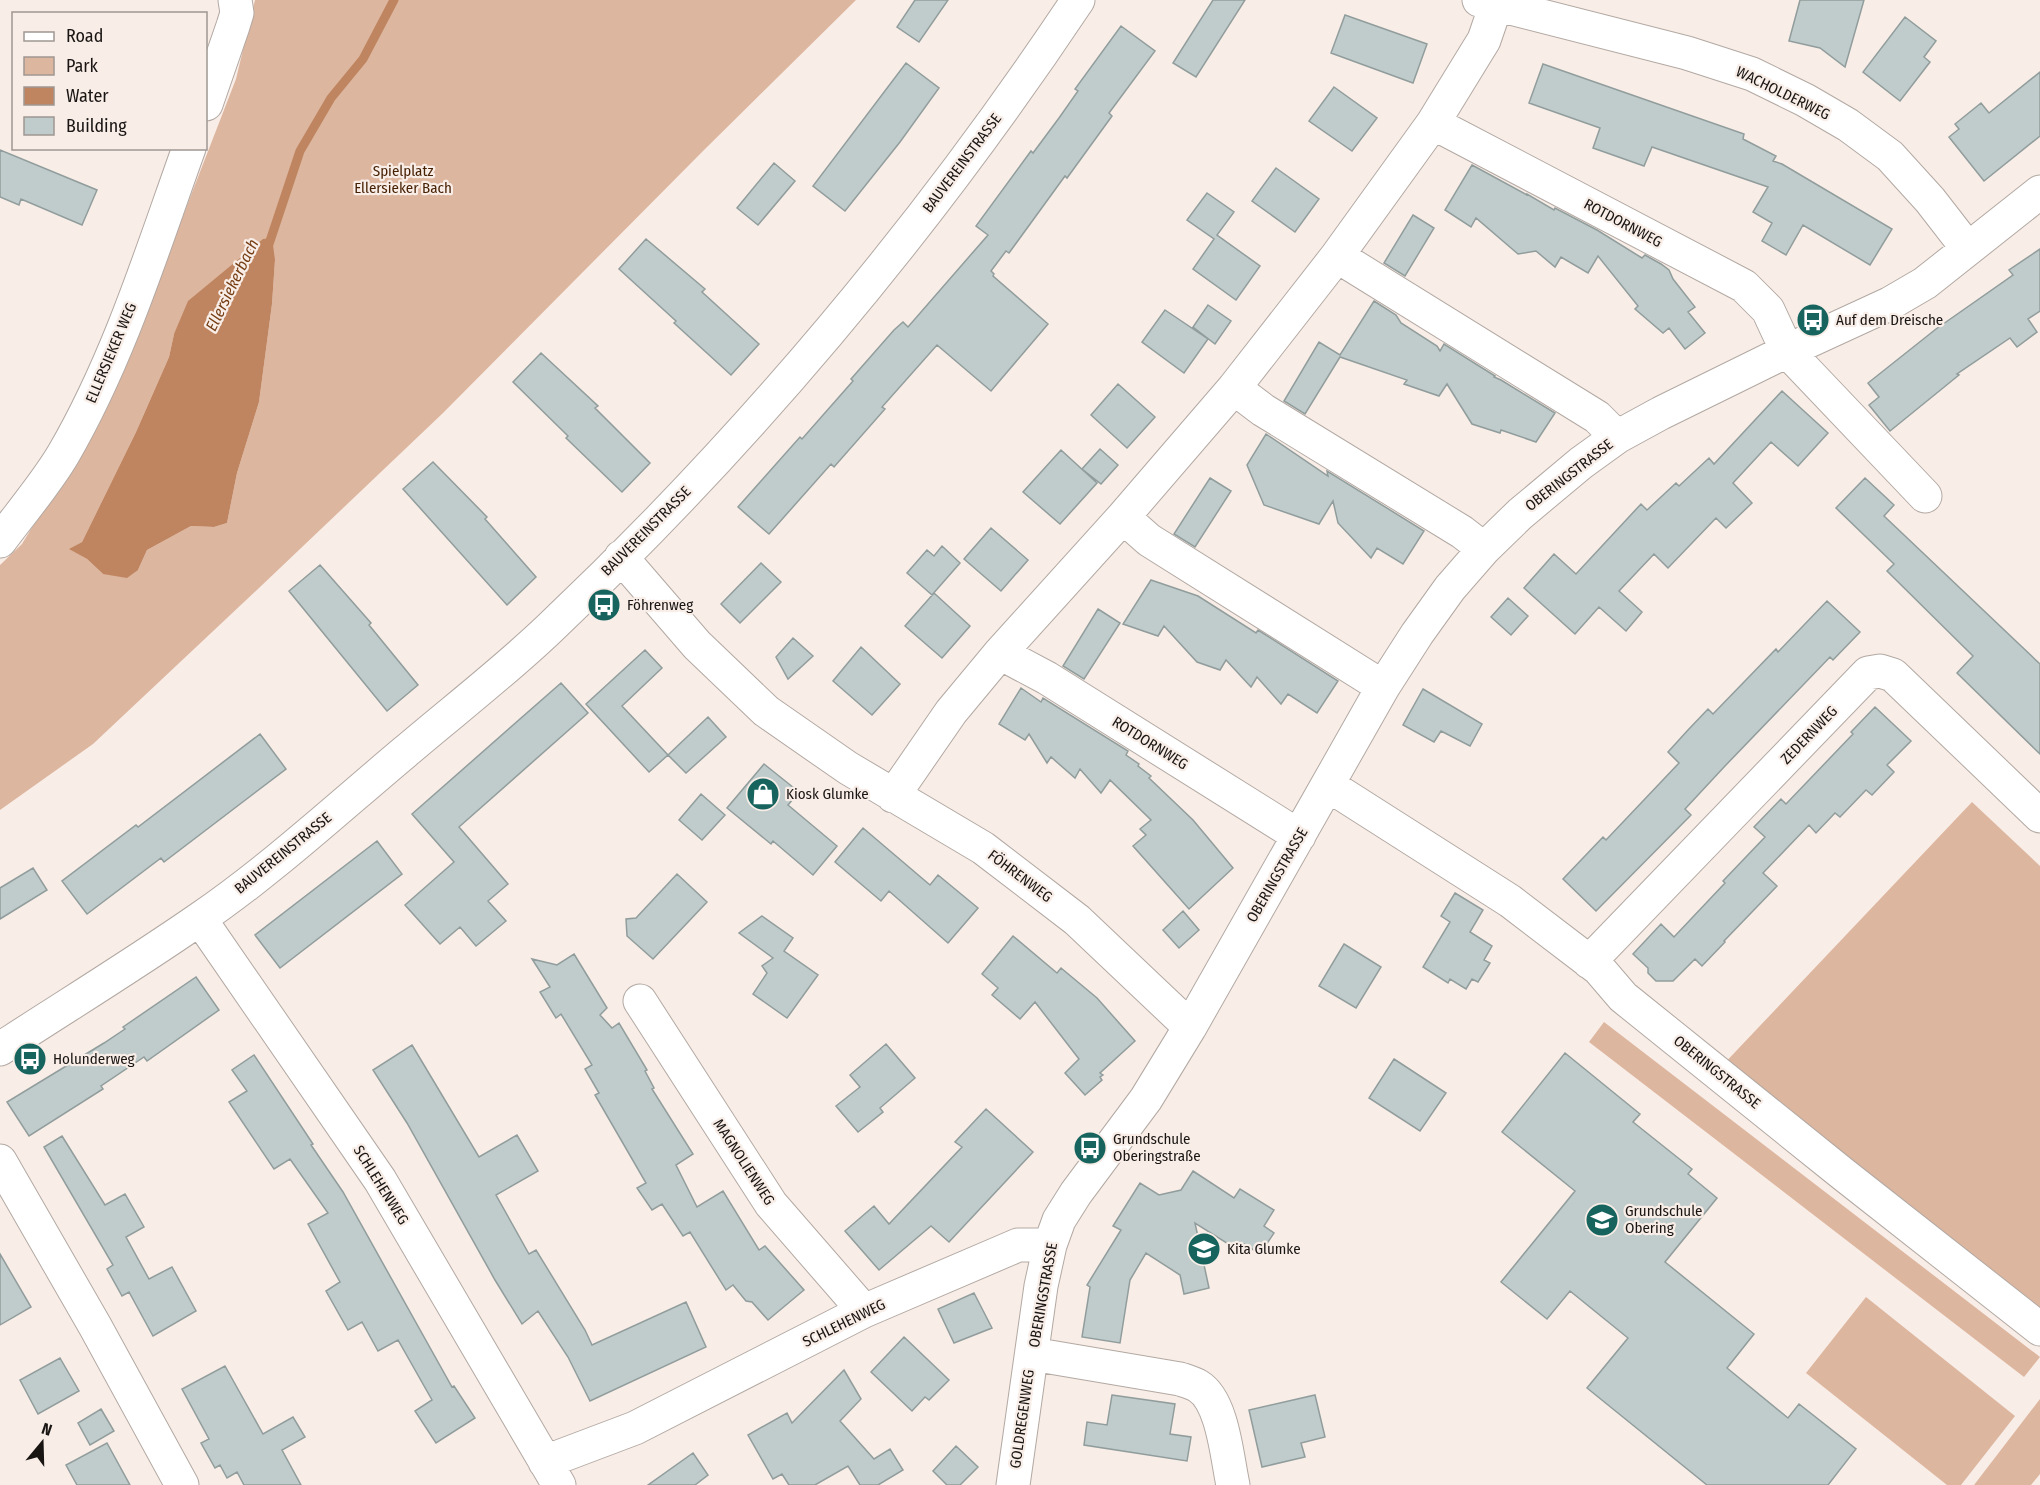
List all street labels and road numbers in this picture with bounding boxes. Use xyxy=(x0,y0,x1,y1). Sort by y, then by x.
street label: WACHOLDERWEG xyxy=(1733,62,1833,124)
street label: BAUVEREINSTRASSE xyxy=(919,110,1005,216)
street label: ROTDORNWEG xyxy=(1581,195,1665,251)
street label: ELLERSIEKER WEG xyxy=(82,300,140,406)
street label: OBERINGSTRASSE xyxy=(1522,435,1616,515)
street label: BAUVEREINSTRASSE xyxy=(597,482,695,580)
street label: ZEDERNWEG xyxy=(1777,702,1841,768)
street label: ROTDORNWEG xyxy=(1109,713,1191,773)
street label: BAUVEREINSTRASSE xyxy=(231,808,335,898)
street label: OBERINGSTRASSE xyxy=(1243,824,1311,926)
street label: FÖHRENWEG xyxy=(984,846,1056,906)
street label: OBERINGSTRASSE xyxy=(1670,1032,1764,1112)
street label: MAGNOLIENWEG xyxy=(710,1116,778,1208)
street label: SCHLEHENWEG xyxy=(350,1142,412,1228)
street label: OBERINGSTRASSE xyxy=(1025,1241,1061,1349)
street label: SCHLEHENWEG xyxy=(800,1295,888,1351)
street label: GOLDREGENWEG xyxy=(1006,1368,1038,1470)

